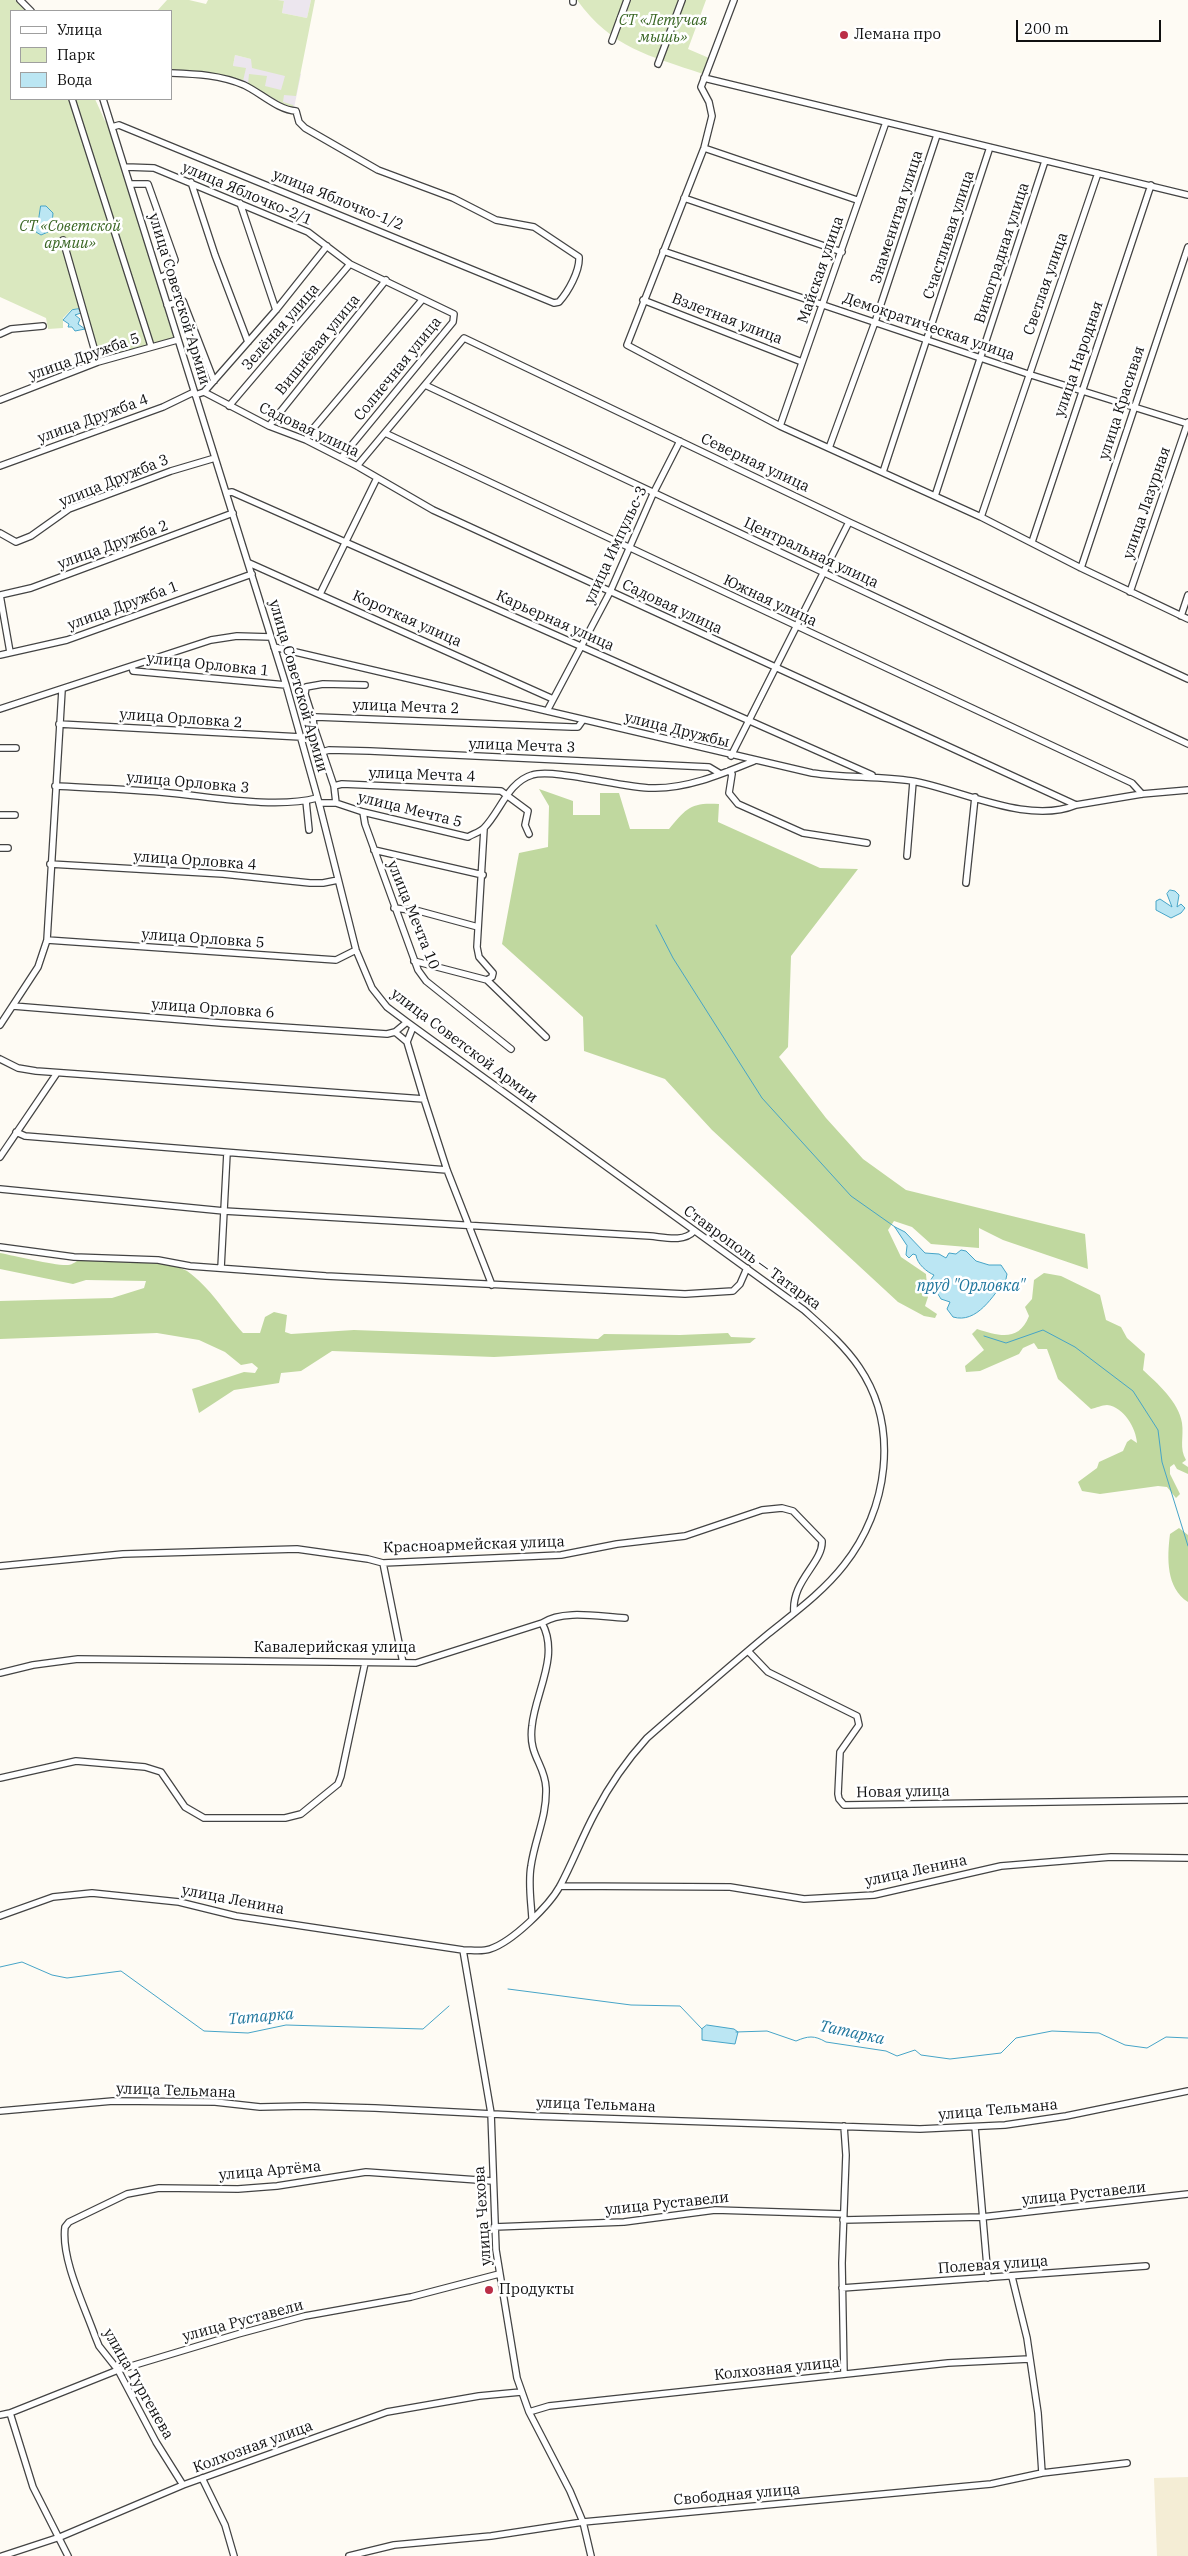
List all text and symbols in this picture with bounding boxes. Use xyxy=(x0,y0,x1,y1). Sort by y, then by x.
legend xyxy=(10,10,172,100)
scale bar xyxy=(1018,10,1163,42)
park label: СТ «Летучая мышь» xyxy=(619,12,707,47)
text: 200 m xyxy=(1024,19,1069,38)
text: Улица xyxy=(57,20,102,39)
place label: Лемана про xyxy=(854,26,941,44)
marker: Лемана про xyxy=(838,29,850,41)
text: Парк xyxy=(57,45,95,64)
text: Вода xyxy=(57,70,93,89)
street label: Знаменитая улица xyxy=(867,148,927,286)
street label: улица Яблочко-2/1 xyxy=(179,158,315,230)
street label: улица Яблочко-1/2 xyxy=(270,166,406,234)
street label: Счастливая улица xyxy=(920,168,978,302)
street label: Виноградная улица xyxy=(971,180,1033,326)
street label: улица Советской Армии xyxy=(144,211,214,387)
street label: Майская улица xyxy=(794,214,848,326)
park label: СТ «Советской армии» xyxy=(19,218,121,253)
street label: Светлая улица xyxy=(1020,230,1072,338)
street label: Зелёная улица xyxy=(238,280,324,374)
street label: Демократическая улица xyxy=(841,289,1017,365)
street label: Взлетная улица xyxy=(669,290,785,348)
street label: Вишнёвая улица xyxy=(272,291,364,399)
street label: улица Народная xyxy=(1051,299,1107,419)
street label: Солнечная улица xyxy=(350,313,446,425)
street label: улица Дружба 5 xyxy=(26,330,142,384)
street label: улица Красивая xyxy=(1095,344,1149,462)
street label: улица Дружба 4 xyxy=(35,391,151,447)
street label: Садовая улица xyxy=(256,399,362,461)
street label: Северная улица xyxy=(698,430,812,496)
street label: улица Лазурная xyxy=(1119,444,1175,562)
street label: улица Дружба 3 xyxy=(57,451,171,511)
street label: улица Импульс-3 xyxy=(581,483,651,607)
street label: Центральная улица xyxy=(741,514,881,592)
street label: улица Дружба 2 xyxy=(55,517,171,573)
street label: Южная улица xyxy=(720,571,820,631)
street label: Садовая улица xyxy=(619,576,725,638)
street label: улица Дружба 1 xyxy=(65,578,181,634)
street label: Короткая улица xyxy=(350,587,464,651)
street label: Карьерная улица xyxy=(493,587,617,655)
street label: улица Советской Армии xyxy=(265,598,331,774)
street label: улица Орловка 1 xyxy=(146,650,270,680)
street label: улица Мечта 2 xyxy=(352,696,460,718)
street label: улица Орловка 2 xyxy=(119,706,243,732)
street label: улица Дружбы xyxy=(623,708,731,752)
street label: улица Мечта 3 xyxy=(468,735,576,757)
street label: улица Мечта 4 xyxy=(368,764,476,786)
street label: улица Орловка 3 xyxy=(126,769,250,797)
street label: улица Мечта 5 xyxy=(356,788,464,832)
street label: улица Орловка 4 xyxy=(133,848,257,874)
street label: улица Мечта 10 xyxy=(383,858,443,972)
street label: улица Орловка 5 xyxy=(141,926,265,952)
street label: улица Советской Армии xyxy=(387,985,541,1107)
street label: улица Орловка 6 xyxy=(151,996,275,1022)
street label: Ставрополь — Татарка xyxy=(680,1202,824,1314)
water label: пруд "Орловка" xyxy=(917,1276,1025,1296)
street label: Красноармейская улица xyxy=(383,1533,565,1557)
street label: Кавалерийская улица xyxy=(254,1639,416,1657)
street label: Новая улица xyxy=(856,1782,950,1802)
street label: улица Ленина xyxy=(863,1851,969,1891)
street label: улица Ленина xyxy=(180,1881,286,1919)
water label: Татарка xyxy=(227,2005,295,2029)
water label: Татарка xyxy=(818,2017,886,2049)
street label: улица Тельмана xyxy=(116,2080,236,2102)
street label: улица Тельмана xyxy=(536,2094,656,2116)
street label: улица Тельмана xyxy=(938,2096,1058,2124)
street label: улица Артёма xyxy=(218,2158,322,2184)
street label: улица Чехова xyxy=(471,2166,495,2266)
street label: улица Руставели xyxy=(1021,2179,1147,2209)
street label: улица Руставели xyxy=(604,2189,730,2219)
street label: Полевая улица xyxy=(937,2252,1049,2278)
place label: Продукты xyxy=(499,2281,574,2299)
marker: Продукты xyxy=(483,2284,495,2296)
street label: улица Руставели xyxy=(180,2296,306,2346)
street label: улица Тургенева xyxy=(99,2325,177,2443)
street label: Колхозная улица xyxy=(713,2353,841,2385)
street label: Колхозная улица xyxy=(191,2417,315,2477)
street label: Свободная улица xyxy=(673,2480,801,2510)

